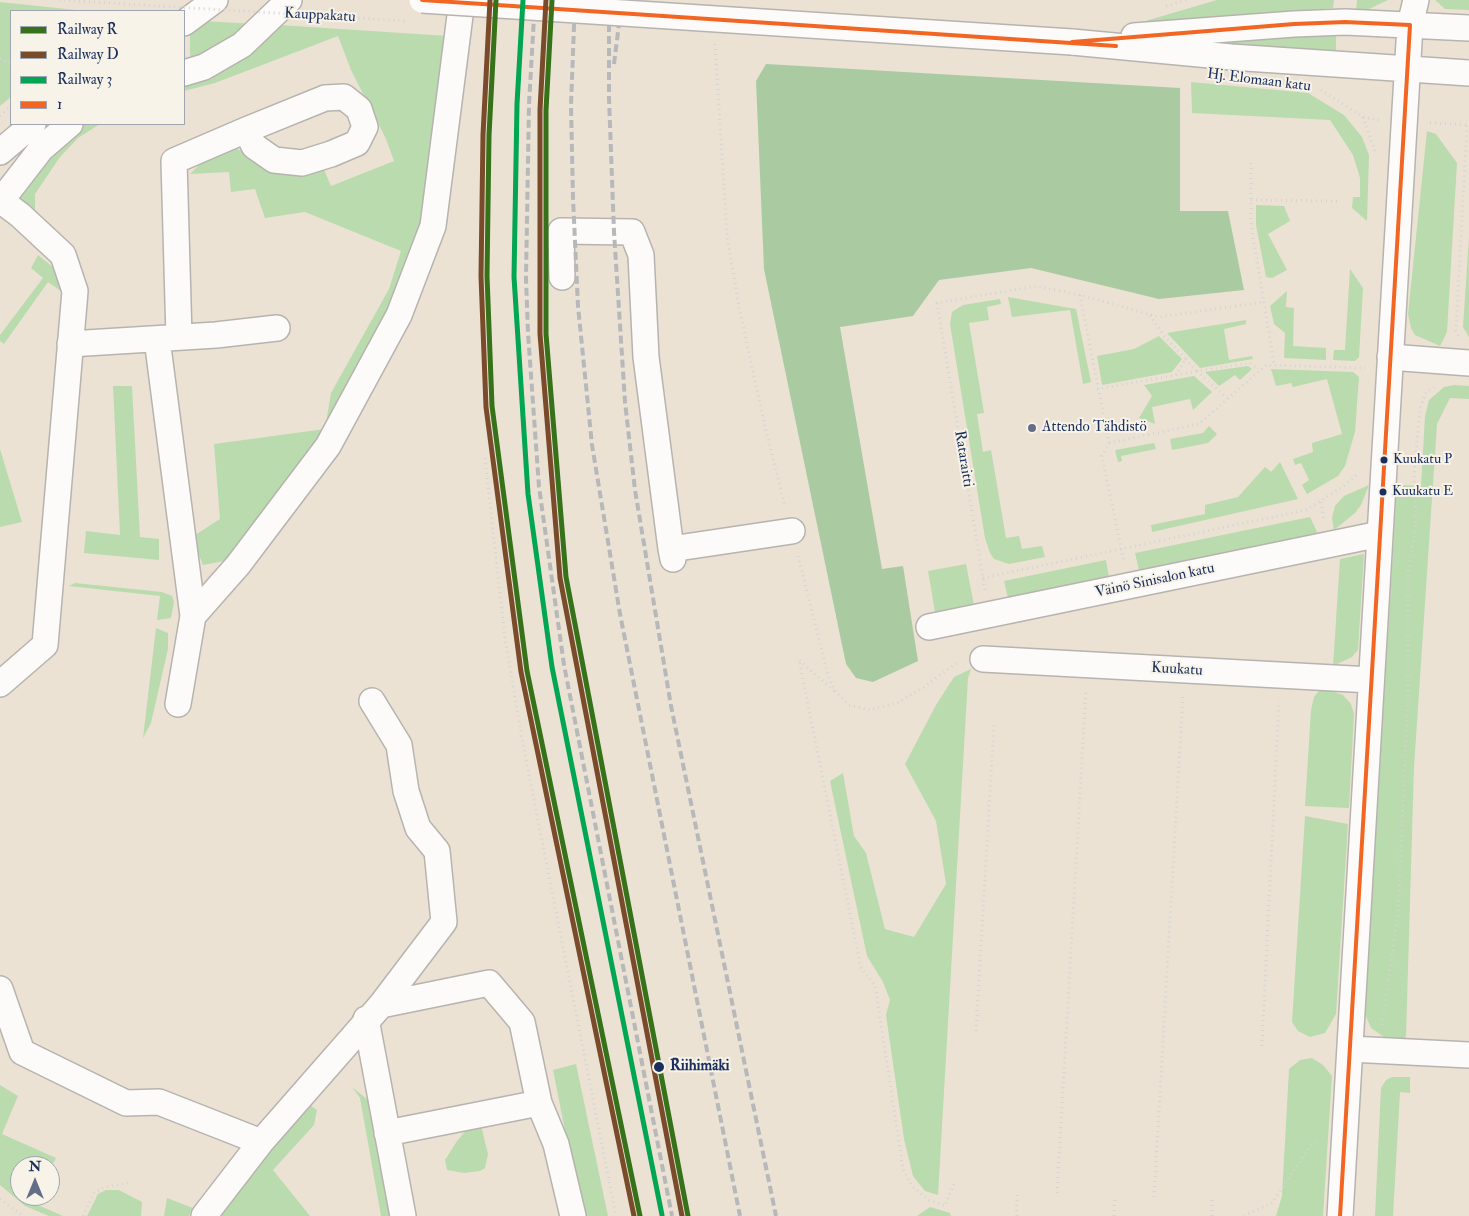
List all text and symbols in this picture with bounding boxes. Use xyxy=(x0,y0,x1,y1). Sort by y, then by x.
street label: Kauppakatu xyxy=(284,5,356,27)
legend xyxy=(10,10,185,125)
text: Railway R xyxy=(57,20,117,39)
text: Railway D xyxy=(57,45,119,64)
street label: Hj. Elomaan katu xyxy=(1206,66,1312,96)
text: Railway 3 xyxy=(57,70,112,89)
text: 1 xyxy=(57,95,62,114)
place label: Attendo Tähdistö xyxy=(1042,419,1147,437)
marker: Attendo Tähdistö xyxy=(1026,422,1038,434)
street label: Rataraitti xyxy=(950,429,976,489)
place label: Kuukatu P xyxy=(1393,452,1452,468)
marker: Kuukatu P xyxy=(1379,455,1389,465)
place label: Kuukatu E xyxy=(1392,484,1453,500)
marker: Kuukatu E xyxy=(1378,487,1388,497)
street label: Väinö Sinisalon katu xyxy=(1094,560,1216,602)
street label: Kuukatu xyxy=(1151,660,1203,680)
place label: Riihimäki xyxy=(670,1058,730,1076)
marker: Riihimäki xyxy=(652,1060,666,1074)
north arrow xyxy=(10,1156,60,1206)
text: N xyxy=(29,1158,41,1175)

